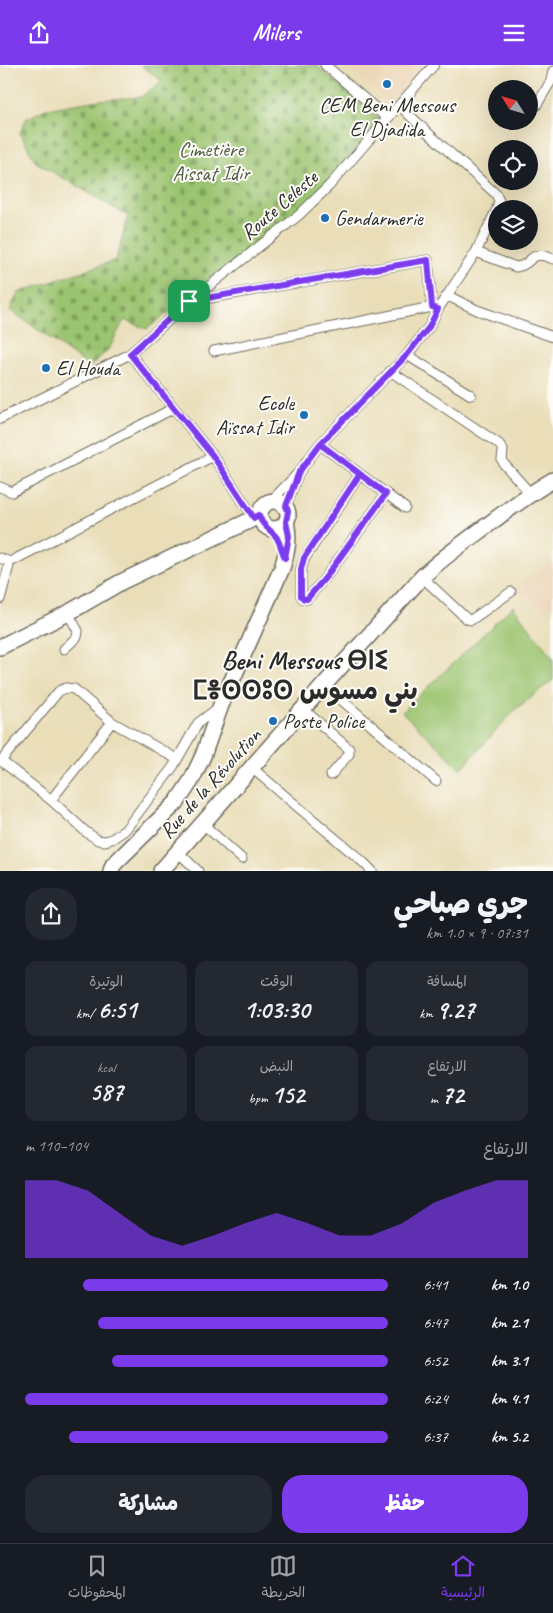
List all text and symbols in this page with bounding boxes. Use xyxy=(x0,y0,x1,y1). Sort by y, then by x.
icon: share xyxy=(25,19,53,47)
text: Milers xyxy=(253,19,300,47)
icon: menu xyxy=(500,19,528,47)
marker: CEM Beni Messous El Djadida xyxy=(381,78,393,90)
north arrow xyxy=(488,80,538,130)
map controls xyxy=(488,80,538,250)
place label: CEM Beni Messous El Djadida xyxy=(319,92,457,142)
park label: Cimetière Aissat Idir xyxy=(172,136,251,186)
button: locate xyxy=(488,140,538,190)
street label: Route Celeste xyxy=(235,164,324,245)
button: layers xyxy=(488,200,538,250)
place label: Gendarmerie xyxy=(335,205,424,231)
marker: Gendarmerie xyxy=(319,212,331,224)
pin xyxy=(168,280,210,322)
icon: arrive xyxy=(175,287,203,315)
place label: El Houda xyxy=(56,355,122,381)
marker: El Houda xyxy=(40,362,52,374)
place label: Ecole Aïssat Idir xyxy=(216,390,295,440)
marker: Ecole Aïssat Idir xyxy=(298,409,310,421)
district label: Beni Messous ⴱⵏⵉ ⵎⴻⵙⵙⵓⵙ بني مسوس xyxy=(192,644,418,714)
place label: Poste Police xyxy=(283,708,365,734)
marker: Poste Police xyxy=(267,715,279,727)
street label: Rue de la Révolution xyxy=(154,722,267,844)
text: جري صباحي xyxy=(393,886,528,921)
button: share xyxy=(25,888,77,940)
text: 07:31 · 9 × 1.0 km xyxy=(426,923,528,943)
text: الوتيرة xyxy=(89,973,123,990)
text: الوقت xyxy=(260,973,293,990)
text: المسافة xyxy=(427,973,467,990)
text: 6:51 xyxy=(98,994,136,1026)
text: 1:03:30 xyxy=(243,994,310,1026)
text: 9.27 xyxy=(436,994,475,1026)
text: /km xyxy=(76,1005,98,1022)
text: km xyxy=(419,1005,436,1022)
text: النبض xyxy=(260,1058,293,1075)
text: الارتفاع xyxy=(427,1058,466,1075)
text: kcal xyxy=(97,1059,115,1076)
text: 587 xyxy=(90,1076,123,1108)
text: 152 xyxy=(271,1079,305,1111)
text: 72 xyxy=(441,1079,464,1111)
text: bpm xyxy=(249,1090,271,1107)
text: m xyxy=(430,1090,441,1107)
text: 104–110 m xyxy=(25,1136,88,1156)
text: الارتفاع xyxy=(483,1139,528,1159)
text: 6:41 xyxy=(423,1275,448,1295)
text: 1.0 km xyxy=(491,1275,528,1295)
text: 6:47 xyxy=(423,1313,448,1333)
text: 2.1 km xyxy=(491,1313,528,1333)
text: 6:52 xyxy=(423,1351,448,1371)
text: 3.1 km xyxy=(491,1351,528,1371)
text: 6:24 xyxy=(423,1389,448,1409)
text: 4.1 km xyxy=(491,1389,528,1409)
text: 6:37 xyxy=(423,1427,448,1447)
text: 5.2 km xyxy=(491,1427,528,1447)
button: مشاركة xyxy=(25,1475,272,1533)
button: حفظ xyxy=(282,1475,528,1533)
tab: المحفوظات xyxy=(68,1552,126,1605)
tab: الخريطة xyxy=(262,1552,305,1605)
tab: الرئيسية xyxy=(441,1552,485,1605)

